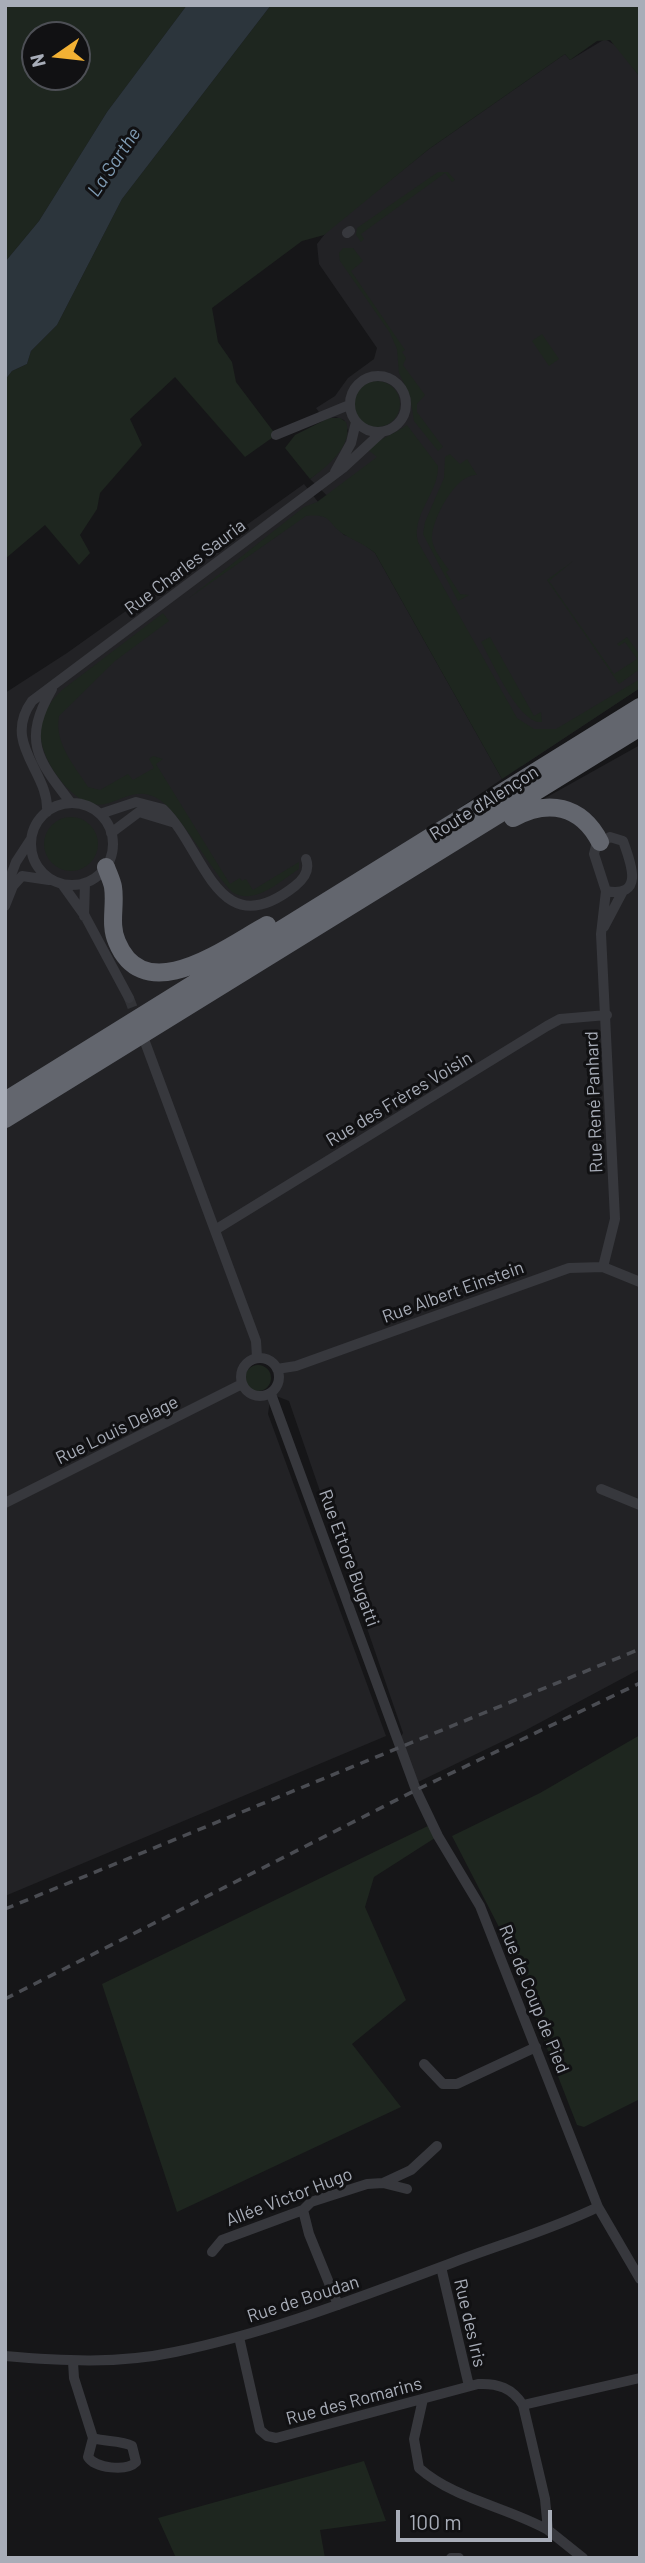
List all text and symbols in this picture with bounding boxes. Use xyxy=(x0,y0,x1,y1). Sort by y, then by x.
north arrow xyxy=(21,21,91,91)
text: N xyxy=(24,52,50,70)
water label: La Sarthe xyxy=(83,123,145,201)
street label: Rue Charles Sauria xyxy=(120,515,250,619)
street label: Route d'Alençon xyxy=(426,761,542,845)
street label: Rue René Panhard xyxy=(581,1031,607,1173)
street label: Rue des Frères Voisin xyxy=(322,1047,476,1151)
street label: Rue Albert Einstein xyxy=(379,1256,527,1328)
street label: Rue Louis Delage xyxy=(52,1391,182,1469)
street label: Rue Ettore Bugatti xyxy=(314,1487,384,1629)
street label: Rue de Coup de Pied xyxy=(494,1921,574,2077)
street label: Allée Victor Hugo xyxy=(223,2163,355,2231)
street label: Rue de Boudan xyxy=(244,2271,362,2327)
street label: Rue des Iris xyxy=(449,2277,491,2369)
street label: Rue des Romarins xyxy=(284,2372,424,2430)
scale bar xyxy=(400,2496,556,2540)
text: 100 m xyxy=(409,2509,462,2534)

